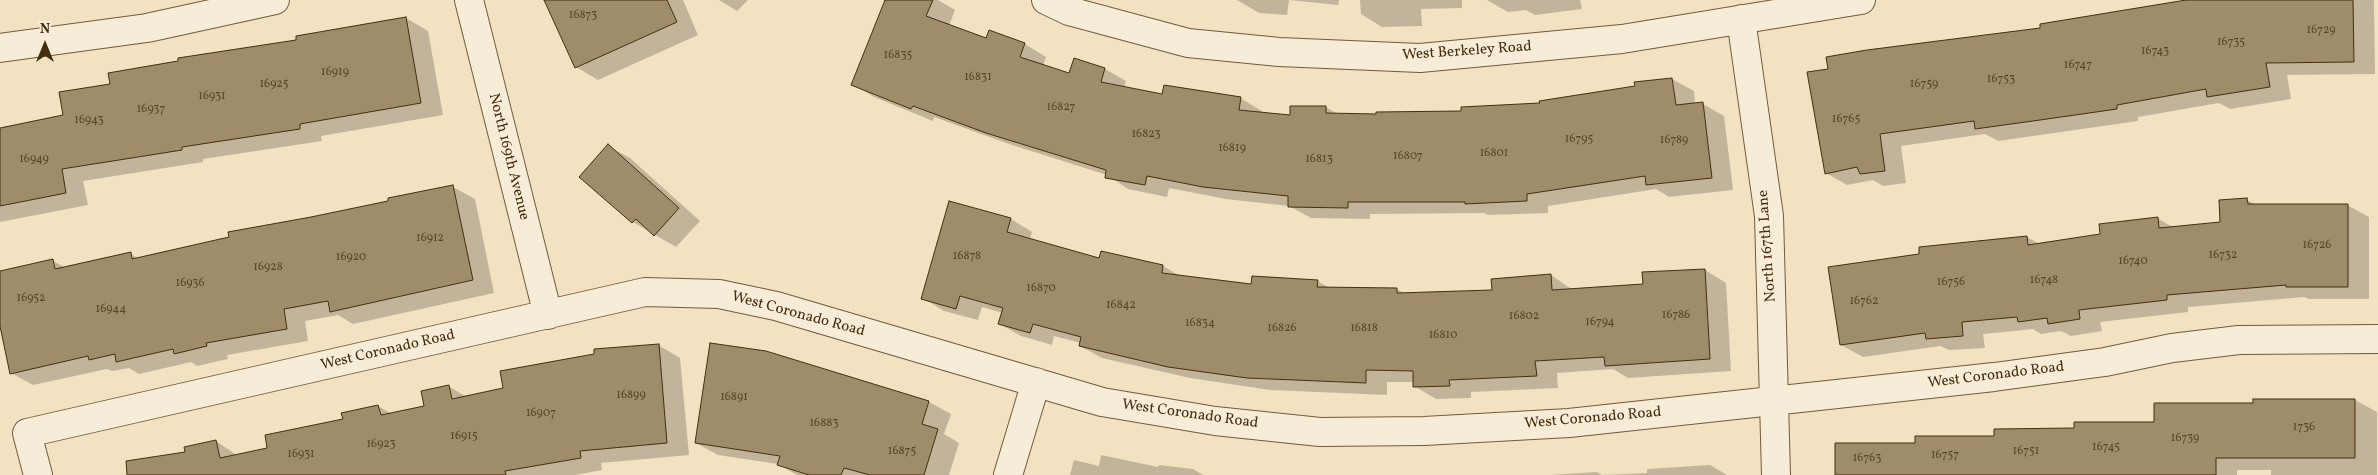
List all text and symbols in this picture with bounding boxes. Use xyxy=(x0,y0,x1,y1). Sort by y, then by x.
house number: 16873 xyxy=(569,9,597,23)
north arrow xyxy=(20,20,70,70)
text: N xyxy=(40,20,50,39)
house number: 16729 xyxy=(2307,24,2335,38)
house number: 16735 xyxy=(2217,36,2245,50)
street label: West Berkeley Road xyxy=(1402,38,1532,66)
house number: 16743 xyxy=(2141,45,2169,59)
house number: 16835 xyxy=(884,49,912,63)
house number: 16747 xyxy=(2064,59,2092,73)
house number: 16919 xyxy=(321,66,349,80)
house number: 16831 xyxy=(964,71,992,85)
house number: 16753 xyxy=(1987,73,2015,87)
house number: 16925 xyxy=(259,78,289,92)
house number: 16759 xyxy=(1910,78,1938,92)
house number: 16931 xyxy=(198,90,226,104)
street label: North 169th Avenue xyxy=(484,92,532,222)
house number: 16827 xyxy=(1047,101,1075,115)
house number: 16937 xyxy=(137,103,165,117)
house number: 16765 xyxy=(1832,113,1860,127)
house number: 16943 xyxy=(74,114,104,128)
house number: 16823 xyxy=(1131,128,1161,142)
house number: 16795 xyxy=(1565,133,1593,147)
house number: 16789 xyxy=(1660,134,1688,148)
house number: 16819 xyxy=(1218,142,1246,156)
house number: 16801 xyxy=(1480,147,1508,161)
house number: 16807 xyxy=(1393,150,1423,164)
house number: 16949 xyxy=(19,153,49,167)
house number: 16813 xyxy=(1305,153,1333,167)
street label: North 167th Lane xyxy=(1755,189,1781,303)
house number: 16912 xyxy=(416,232,444,246)
house number: 16726 xyxy=(2303,239,2331,253)
house number: 16732 xyxy=(2209,249,2237,263)
house number: 16878 xyxy=(953,250,981,264)
house number: 16920 xyxy=(336,251,366,265)
house number: 16740 xyxy=(2118,255,2148,269)
house number: 16928 xyxy=(253,261,283,275)
house number: 16748 xyxy=(2030,274,2058,288)
house number: 16756 xyxy=(1937,276,1965,290)
house number: 16936 xyxy=(176,277,204,291)
house number: 16870 xyxy=(1026,282,1056,296)
street label: West Coronado Road xyxy=(729,289,867,341)
house number: 16952 xyxy=(16,292,46,306)
house number: 16762 xyxy=(1849,295,1879,309)
house number: 16842 xyxy=(1106,299,1136,313)
house number: 16944 xyxy=(96,303,126,317)
house number: 16786 xyxy=(1662,309,1690,323)
house number: 16802 xyxy=(1509,310,1539,324)
house number: 16794 xyxy=(1585,316,1615,330)
house number: 16834 xyxy=(1185,317,1215,331)
house number: 16826 xyxy=(1267,322,1297,336)
house number: 16818 xyxy=(1350,322,1378,336)
street label: West Coronado Road xyxy=(319,327,457,375)
house number: 16810 xyxy=(1429,329,1457,343)
street label: West Coronado Road xyxy=(1927,359,2065,393)
house number: 16899 xyxy=(616,389,646,403)
house number: 16891 xyxy=(720,391,748,405)
street label: West Coronado Road xyxy=(1121,397,1259,433)
street label: West Coronado Road xyxy=(1524,404,1662,434)
house number: 16907 xyxy=(526,407,556,421)
house number: 16883 xyxy=(809,417,839,431)
house number: 1736 xyxy=(2293,421,2315,435)
house number: 16915 xyxy=(450,430,478,444)
house number: 16739 xyxy=(2171,432,2199,446)
house number: 16923 xyxy=(366,438,396,452)
house number: 16745 xyxy=(2092,441,2120,455)
house number: 16875 xyxy=(888,445,916,459)
house number: 16751 xyxy=(2013,445,2039,459)
house number: 16931 xyxy=(287,448,315,462)
house number: 16757 xyxy=(1931,449,1959,463)
house number: 16763 xyxy=(1853,452,1881,466)

